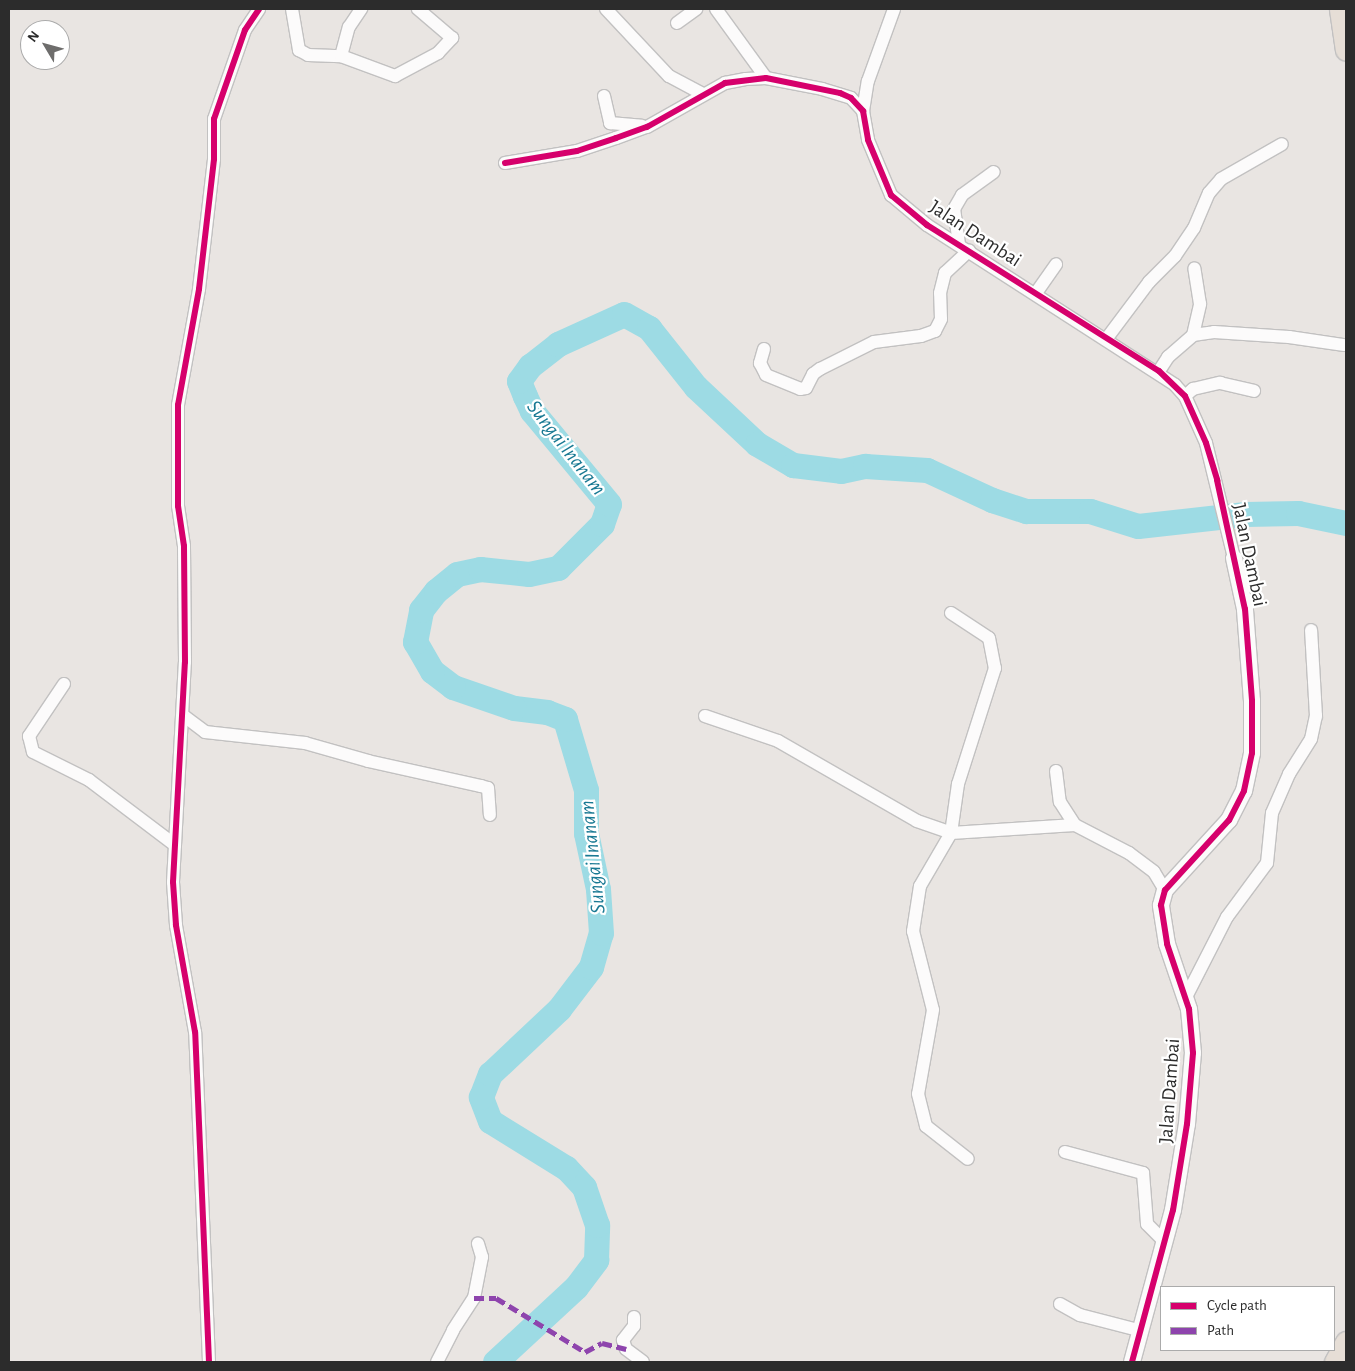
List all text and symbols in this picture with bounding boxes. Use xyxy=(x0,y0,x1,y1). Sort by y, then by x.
north arrow xyxy=(20,20,70,70)
text: N xyxy=(25,28,42,45)
street label: Jalan Dambai xyxy=(924,195,1026,273)
water label: Sungai Inanam xyxy=(521,395,611,501)
street label: Jalan Dambai xyxy=(1226,501,1272,609)
water label: Sungai Inanam xyxy=(575,799,611,915)
street label: Jalan Dambai xyxy=(1154,1038,1186,1144)
legend xyxy=(1160,1286,1335,1351)
text: Cycle path xyxy=(1207,1298,1267,1313)
text: Path xyxy=(1207,1323,1234,1338)

